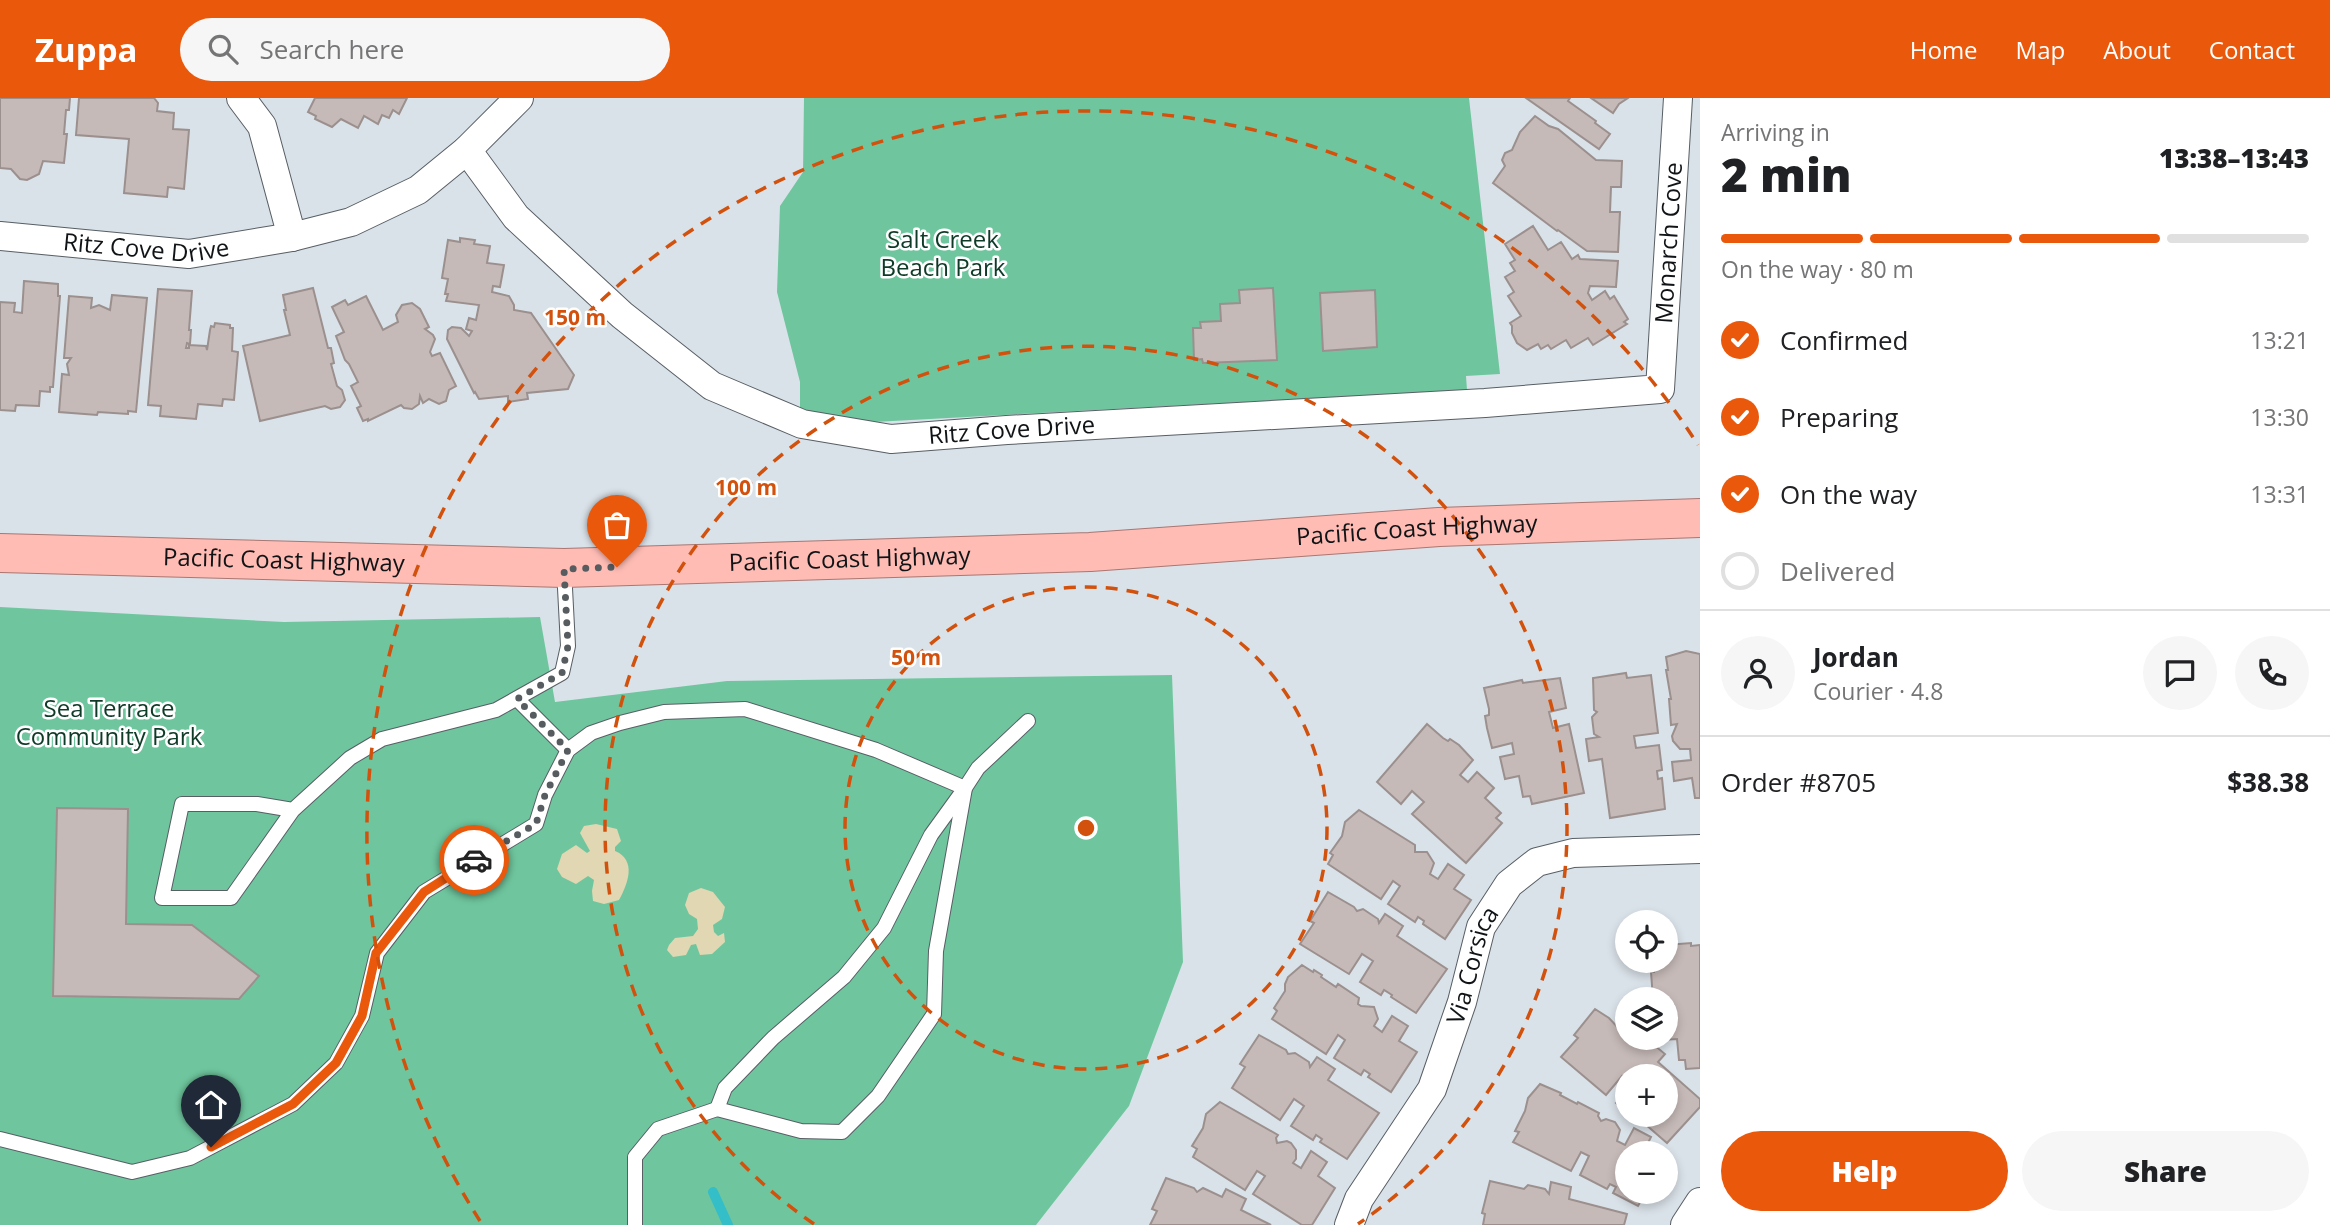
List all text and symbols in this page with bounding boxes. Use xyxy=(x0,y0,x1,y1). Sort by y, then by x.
search box xyxy=(180,18,670,81)
text: Zuppa xyxy=(35,27,138,72)
icon: search xyxy=(204,30,242,68)
text: Search here xyxy=(260,31,404,67)
text: Home xyxy=(1910,33,1978,66)
text: Map xyxy=(2016,33,2065,66)
text: About xyxy=(2103,33,2171,66)
text: Contact xyxy=(2209,33,2295,66)
text: Arriving in xyxy=(1721,116,1830,148)
text: 13:38–13:43 xyxy=(2159,140,2309,176)
text: 2 min xyxy=(1721,143,1852,205)
street label: Monarch Cove xyxy=(1646,161,1689,324)
park label: Salt Creek Beach Park xyxy=(881,222,1006,283)
street label: Ritz Cove Drive xyxy=(62,224,232,269)
text: On the way · 80 m xyxy=(1721,253,1914,285)
text: 150 m xyxy=(544,303,606,331)
icon: check xyxy=(1721,321,1759,359)
text: Confirmed xyxy=(1780,322,1908,358)
text: 13:21 xyxy=(2250,324,2309,356)
icon: check xyxy=(1721,398,1759,436)
text: Preparing xyxy=(1780,399,1898,435)
text: 13:30 xyxy=(2250,401,2309,433)
street label: Ritz Cove Drive xyxy=(927,407,1096,451)
text: 100 m xyxy=(715,473,777,501)
icon: check xyxy=(1721,475,1759,513)
text: On the way xyxy=(1780,476,1917,512)
text: 13:31 xyxy=(2250,478,2309,510)
pin xyxy=(587,495,647,567)
icon: bag xyxy=(598,506,636,544)
street label: Pacific Coast Highway xyxy=(1295,506,1539,552)
street label: Pacific Coast Highway xyxy=(728,538,972,578)
street label: Pacific Coast Highway xyxy=(163,539,406,579)
text: Delivered xyxy=(1780,553,1895,589)
button: person xyxy=(1721,636,1795,710)
button: chat xyxy=(2143,636,2217,710)
button: phone xyxy=(2235,636,2309,710)
text: Jordan xyxy=(1813,639,1899,675)
text: 50 m xyxy=(891,643,941,671)
text: Courier · 4.8 xyxy=(1813,675,1943,707)
park label: Sea Terrace Community Park xyxy=(16,691,203,752)
text: Order #8705 xyxy=(1721,764,1876,800)
text: $38.38 xyxy=(2227,764,2309,800)
centre of rings xyxy=(1074,816,1098,840)
courier xyxy=(439,825,509,895)
icon: car xyxy=(455,841,493,879)
street label: Via Corsica xyxy=(1438,899,1505,1028)
map controls xyxy=(1615,910,1678,1204)
button: locate xyxy=(1615,910,1678,973)
button: layers xyxy=(1615,987,1678,1050)
button: + xyxy=(1615,1064,1678,1127)
pin xyxy=(181,1075,241,1147)
icon: home xyxy=(192,1086,230,1124)
button: Help xyxy=(1721,1131,2008,1211)
button: Share xyxy=(2022,1131,2309,1211)
button: − xyxy=(1615,1141,1678,1204)

